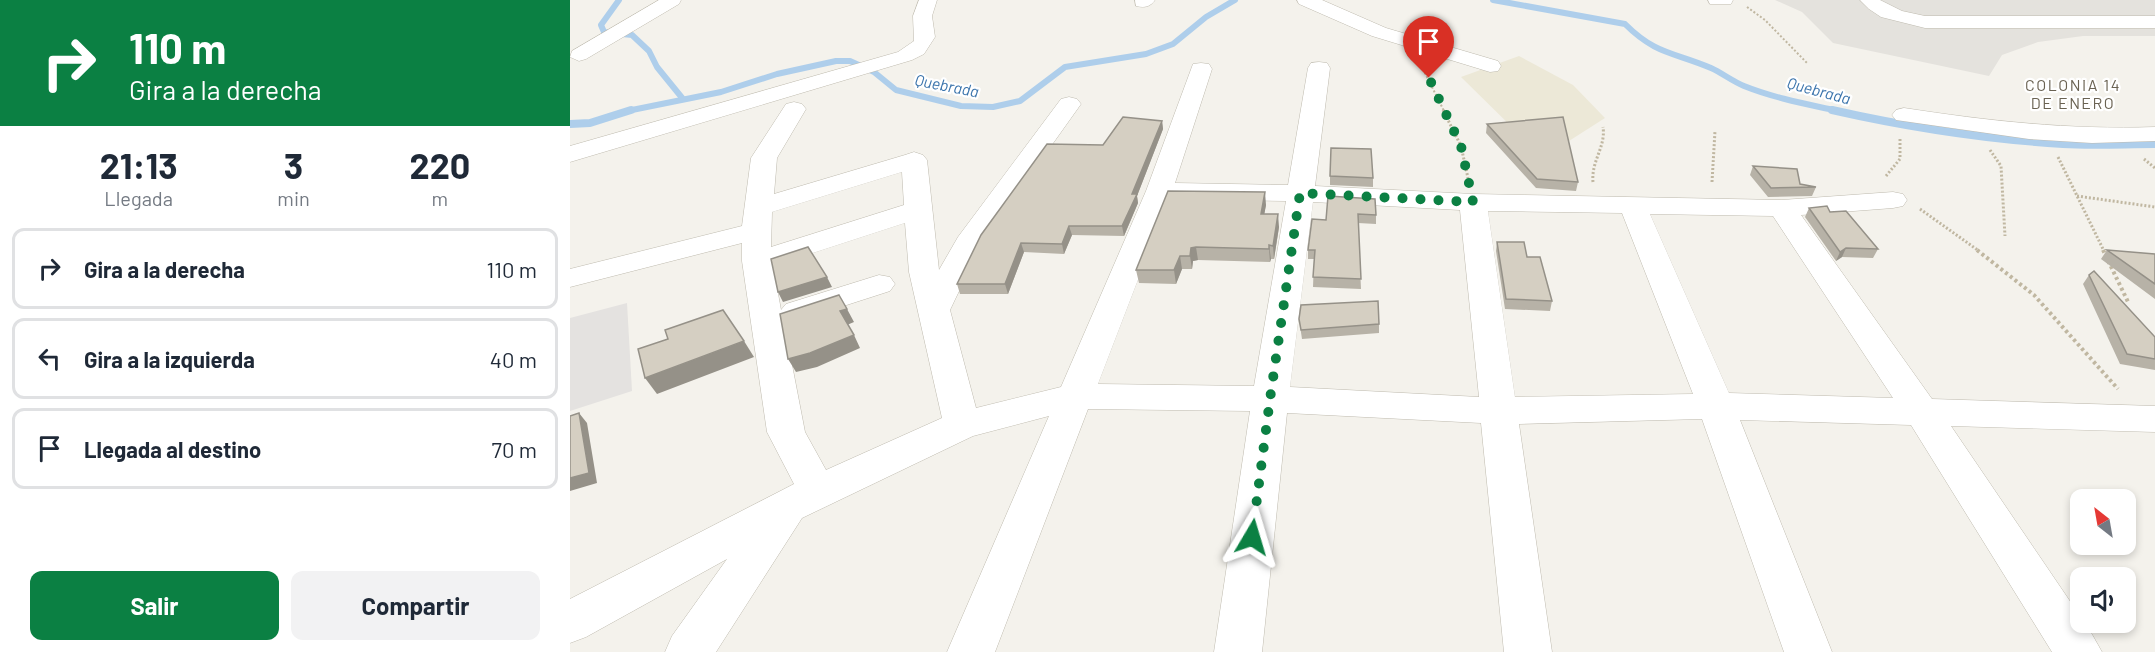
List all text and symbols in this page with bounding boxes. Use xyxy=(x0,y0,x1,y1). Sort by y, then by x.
pin xyxy=(1403,16,1454,78)
text: 110 m xyxy=(129,22,226,72)
icon: right xyxy=(30,24,108,102)
icon: arrive xyxy=(1412,25,1445,58)
water label: Quebrada xyxy=(913,69,981,101)
water label: Quebrada xyxy=(1785,72,1853,108)
text: Gira a la derecha xyxy=(129,73,322,105)
district label: COLONIA 14 DE ENERO xyxy=(2025,75,2121,112)
text: 21:13 xyxy=(100,143,178,186)
text: 3 xyxy=(284,143,303,186)
text: 220 xyxy=(409,143,470,186)
text: Llegada xyxy=(104,186,173,210)
text: min xyxy=(277,186,310,210)
text: m xyxy=(432,186,448,210)
icon: right xyxy=(33,252,66,285)
text: Gira a la derecha xyxy=(84,256,245,282)
text: 110 m xyxy=(487,256,537,282)
icon: left xyxy=(33,342,66,375)
text: Gira a la izquierda xyxy=(84,346,255,372)
text: 40 m xyxy=(490,346,537,372)
icon: arrive xyxy=(33,432,66,465)
text: Llegada al destino xyxy=(84,436,261,462)
text: 70 m xyxy=(492,436,537,462)
north arrow xyxy=(2070,489,2136,555)
map controls xyxy=(2070,489,2136,633)
position arrow xyxy=(1220,505,1284,569)
button: sound xyxy=(2070,567,2136,633)
button: Salir xyxy=(30,571,279,640)
button: Compartir xyxy=(291,571,540,640)

